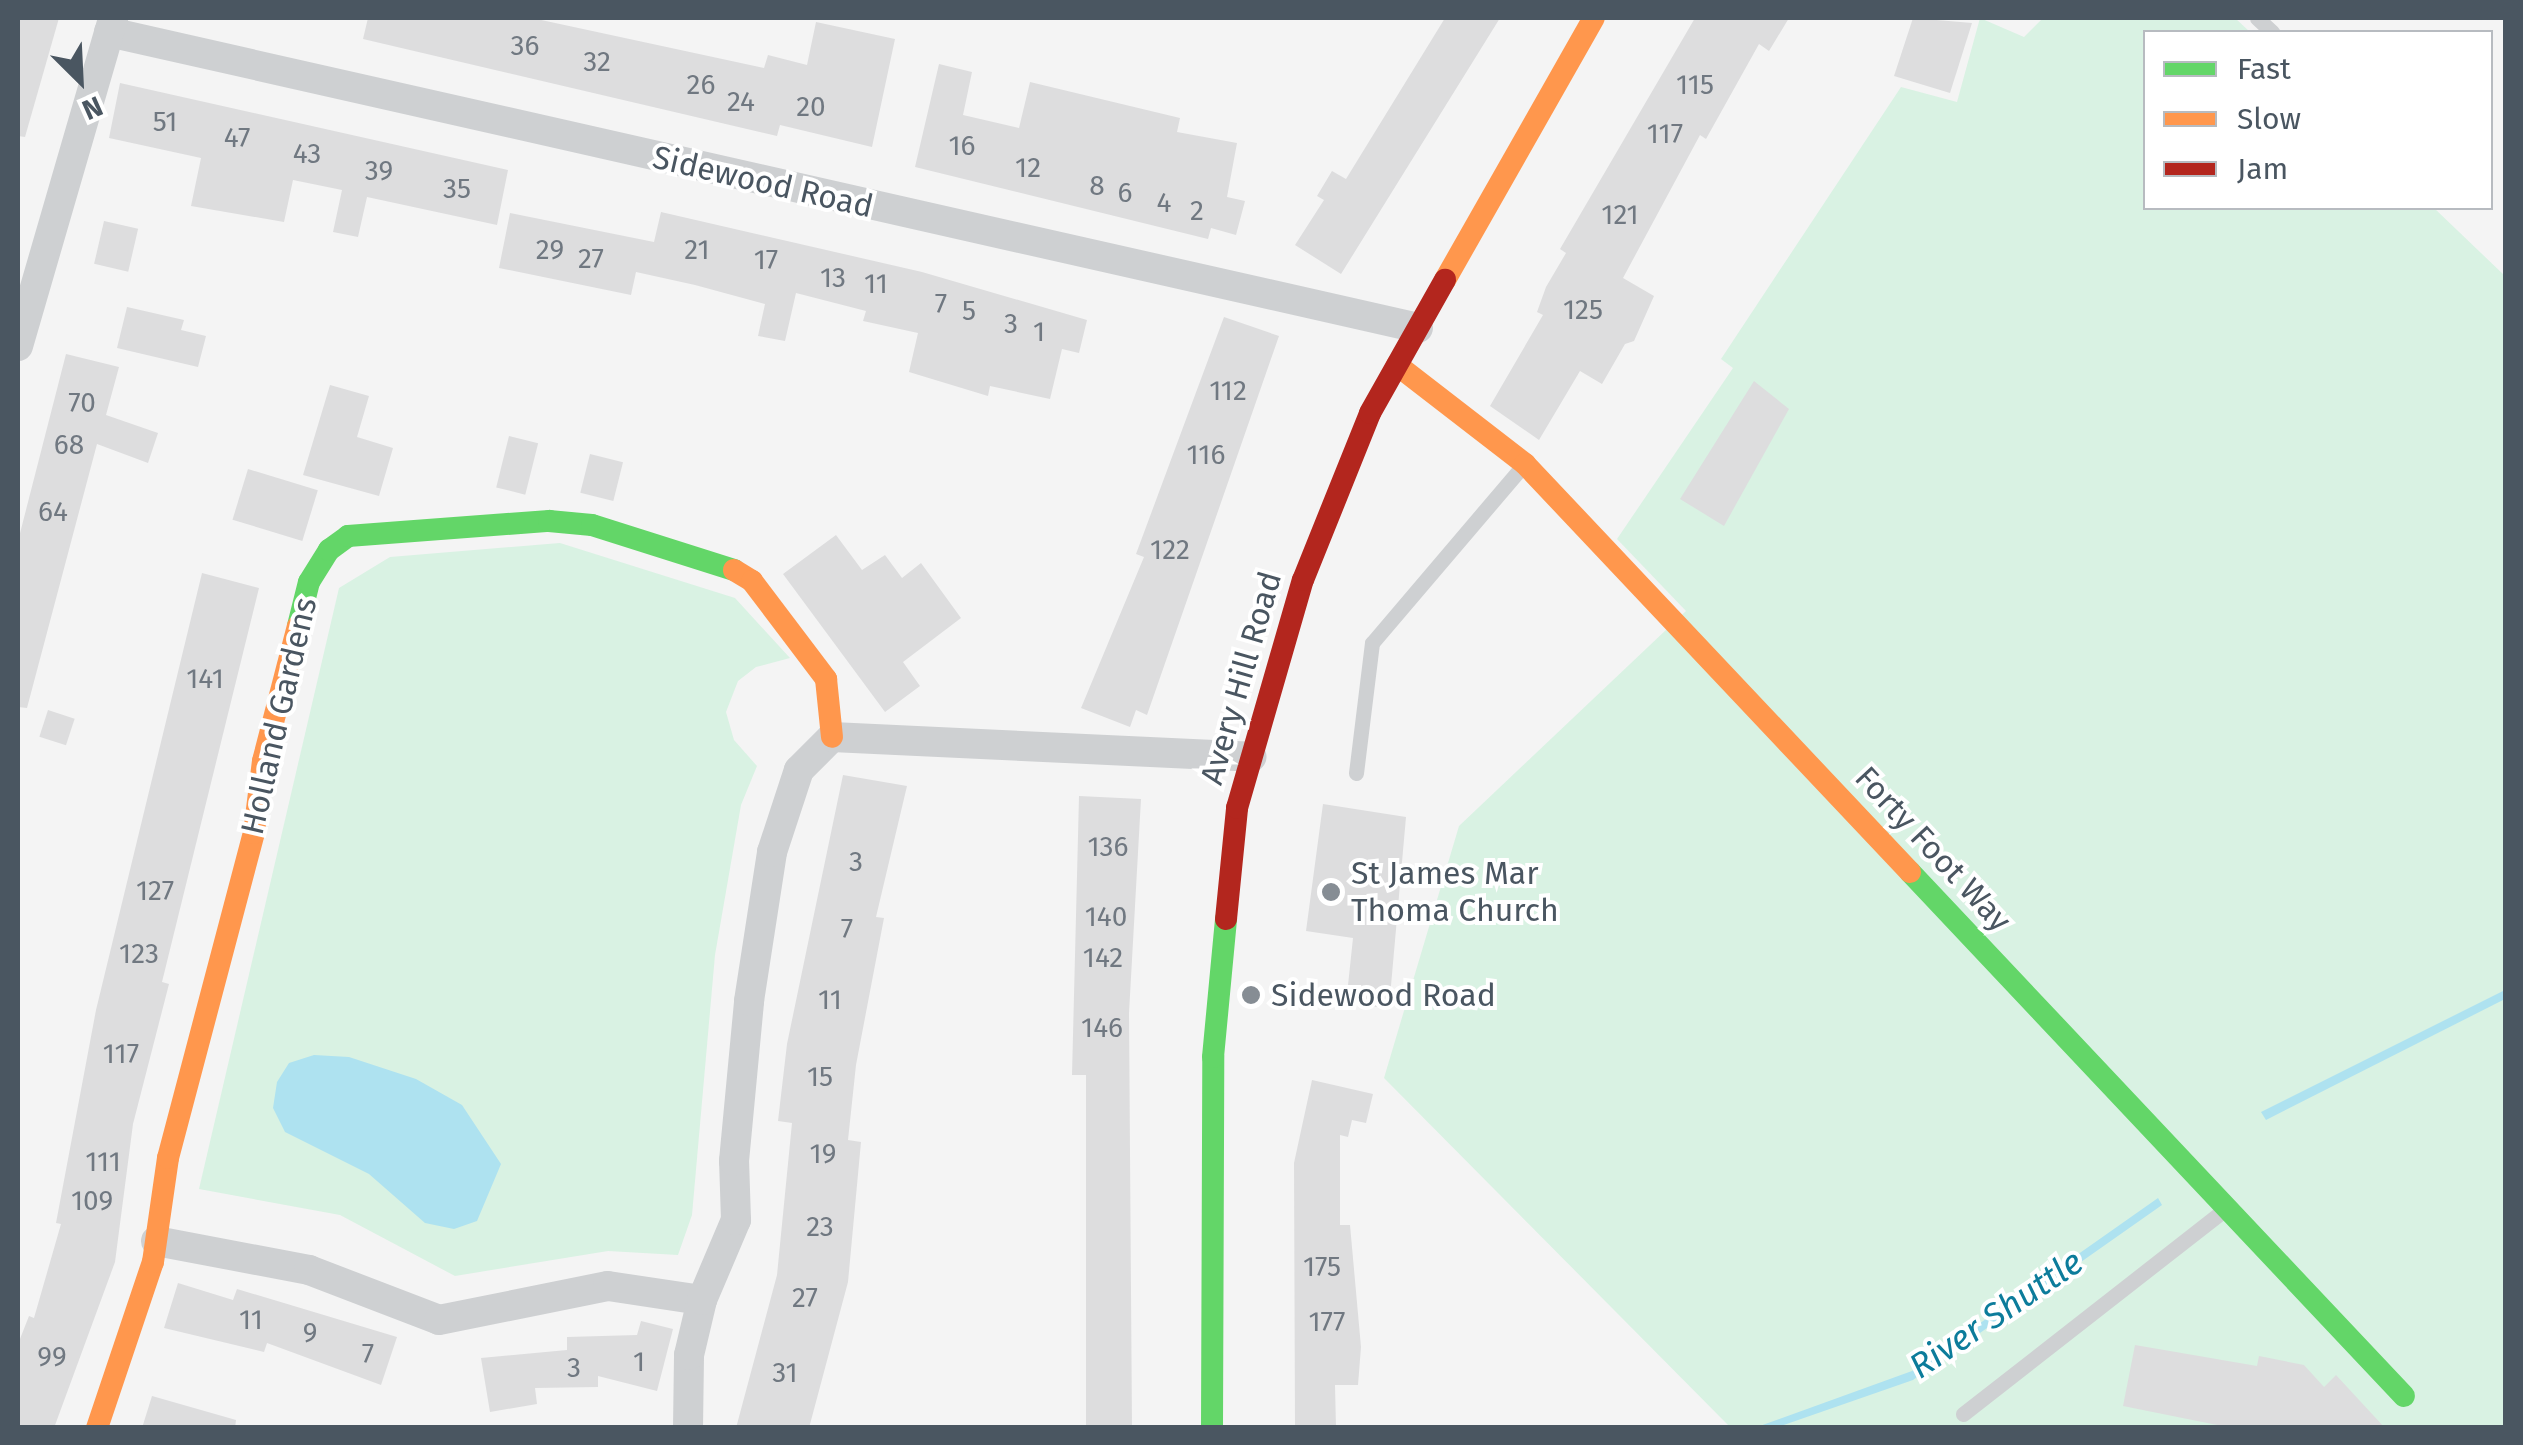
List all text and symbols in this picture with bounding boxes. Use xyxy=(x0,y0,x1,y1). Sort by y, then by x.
house number: 36 xyxy=(511,29,539,63)
north arrow xyxy=(30,30,130,130)
legend xyxy=(2143,30,2493,210)
house number: 32 xyxy=(583,45,611,79)
text: Fast xyxy=(2237,51,2291,87)
house number: 26 xyxy=(687,68,715,102)
house number: 115 xyxy=(1676,68,1714,102)
house number: 24 xyxy=(727,85,755,119)
text: N xyxy=(77,89,108,127)
house number: 20 xyxy=(796,90,826,124)
text: Slow xyxy=(2237,101,2301,137)
house number: 51 xyxy=(153,105,177,139)
house number: 117 xyxy=(1647,117,1683,151)
house number: 47 xyxy=(224,121,250,155)
house number: 16 xyxy=(948,129,976,163)
house number: 43 xyxy=(293,137,321,171)
street label: Sidewood Road xyxy=(649,138,877,226)
house number: 12 xyxy=(1015,151,1041,185)
text: Jam xyxy=(2237,151,2288,187)
house number: 39 xyxy=(365,154,393,188)
house number: 8 xyxy=(1089,169,1105,203)
house number: 35 xyxy=(443,172,471,206)
house number: 6 xyxy=(1118,176,1132,210)
house number: 4 xyxy=(1157,186,1171,220)
house number: 2 xyxy=(1190,194,1204,228)
house number: 121 xyxy=(1601,198,1639,232)
house number: 29 xyxy=(536,233,564,267)
house number: 21 xyxy=(684,233,710,267)
house number: 27 xyxy=(578,242,604,276)
house number: 17 xyxy=(754,243,778,277)
house number: 13 xyxy=(820,261,846,295)
house number: 11 xyxy=(864,267,888,301)
house number: 7 xyxy=(935,287,947,321)
house number: 125 xyxy=(1563,293,1603,327)
house number: 5 xyxy=(962,294,976,328)
house number: 3 xyxy=(1004,307,1018,341)
house number: 1 xyxy=(1033,315,1045,349)
house number: 112 xyxy=(1209,374,1247,408)
house number: 70 xyxy=(68,386,96,420)
house number: 68 xyxy=(54,428,84,462)
house number: 116 xyxy=(1187,438,1225,472)
house number: 64 xyxy=(38,495,68,529)
house number: 122 xyxy=(1150,533,1190,567)
street label: Avery Hill Road xyxy=(1192,567,1290,789)
street label: Holland Gardens xyxy=(233,594,325,838)
house number: 141 xyxy=(186,662,224,696)
street label: Forty Foot Way xyxy=(1847,759,2019,939)
house number: 136 xyxy=(1087,830,1129,864)
house number: 3 xyxy=(849,845,863,879)
place label: St James Mar Thoma Church xyxy=(1351,855,1559,930)
house number: 127 xyxy=(136,874,174,908)
marker: St James Mar Thoma Church xyxy=(1320,881,1342,903)
house number: 140 xyxy=(1085,900,1127,934)
house number: 7 xyxy=(841,912,853,946)
house number: 123 xyxy=(119,937,159,971)
house number: 142 xyxy=(1083,941,1123,975)
place label: Sidewood Road xyxy=(1271,976,1496,1014)
house number: 11 xyxy=(818,983,842,1017)
marker: Sidewood Road xyxy=(1240,984,1262,1006)
house number: 146 xyxy=(1081,1011,1123,1045)
house number: 117 xyxy=(103,1037,139,1071)
house number: 15 xyxy=(807,1060,833,1094)
house number: 19 xyxy=(810,1137,836,1171)
house number: 111 xyxy=(85,1145,121,1179)
house number: 109 xyxy=(71,1184,113,1218)
house number: 23 xyxy=(806,1210,834,1244)
water label: River Shuttle xyxy=(1901,1241,2091,1387)
house number: 175 xyxy=(1303,1250,1341,1284)
house number: 27 xyxy=(792,1281,818,1315)
house number: 11 xyxy=(239,1303,263,1337)
house number: 177 xyxy=(1309,1305,1345,1339)
house number: 9 xyxy=(303,1316,317,1350)
house number: 7 xyxy=(362,1337,374,1371)
house number: 99 xyxy=(37,1340,67,1374)
house number: 1 xyxy=(633,1345,645,1379)
house number: 3 xyxy=(567,1351,581,1385)
house number: 31 xyxy=(772,1356,798,1390)

